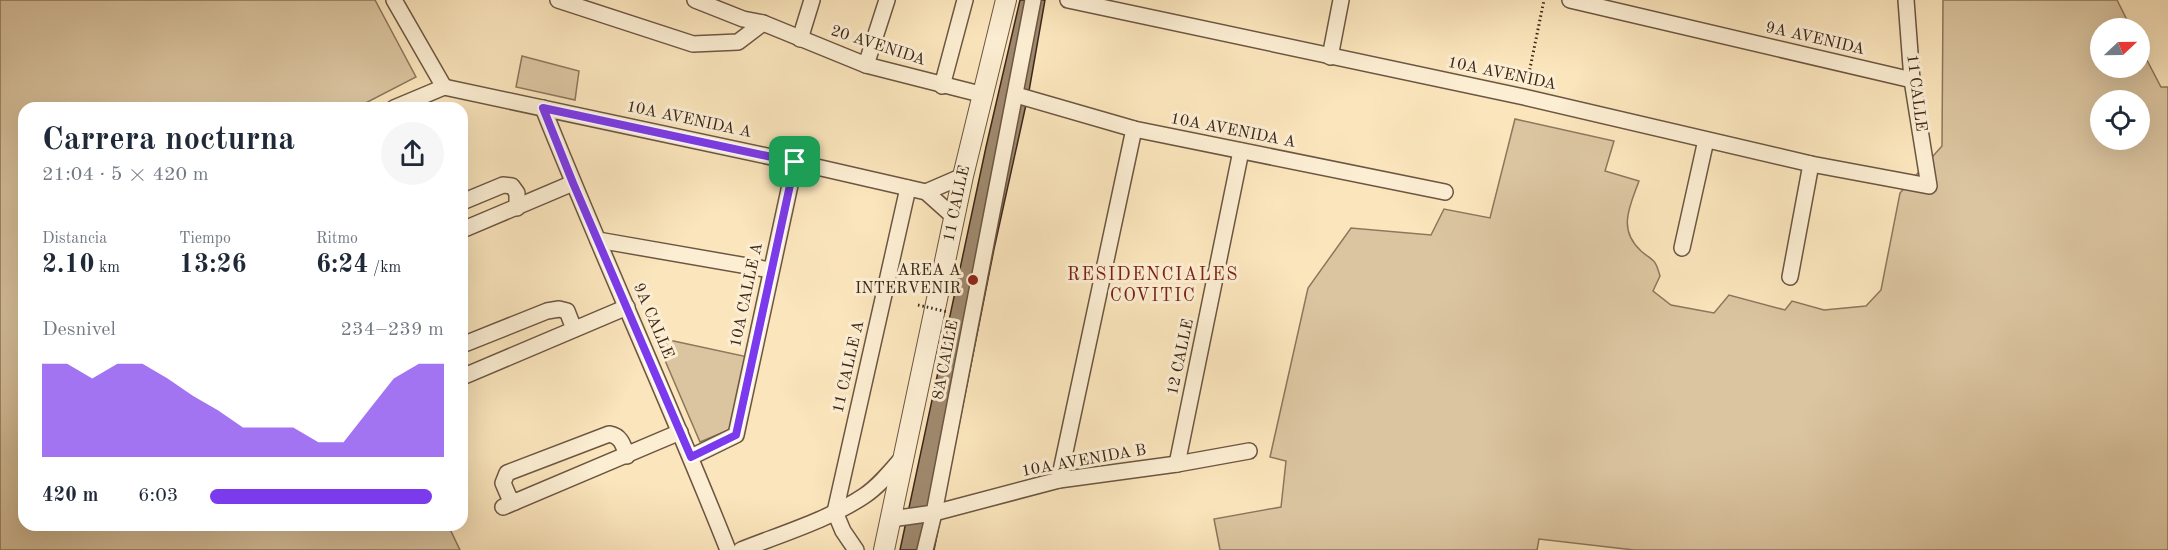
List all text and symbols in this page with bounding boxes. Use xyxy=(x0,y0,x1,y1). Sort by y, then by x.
north arrow xyxy=(2090,18,2150,78)
map controls xyxy=(2090,18,2150,150)
street label: 9A AVENIDA xyxy=(1764,20,1866,58)
street label: 20 AVENIDA xyxy=(829,23,927,69)
street label: 11 CALLE xyxy=(1903,53,1929,133)
street label: 10A AVENIDA xyxy=(1446,55,1558,93)
button: locate xyxy=(2090,90,2150,150)
street label: 10A AVENIDA A xyxy=(625,99,753,141)
street label: 10A AVENIDA A xyxy=(1169,111,1297,151)
button: share xyxy=(381,122,444,185)
text: Carrera nocturna xyxy=(42,124,295,157)
pin xyxy=(769,136,820,187)
icon: arrive xyxy=(778,145,811,178)
street label: 11 CALLE xyxy=(941,164,973,243)
text: 21:04 · 5 × 420 m xyxy=(42,165,209,185)
text: Distancia xyxy=(42,231,107,247)
text: Tiempo xyxy=(179,231,231,247)
text: Ritmo xyxy=(316,231,358,247)
street label: 10A CALLE A xyxy=(728,241,766,349)
text: 2.10 xyxy=(42,252,95,278)
text: 13:26 xyxy=(179,252,247,278)
text: 6:24 xyxy=(316,252,369,278)
text: km xyxy=(95,260,120,276)
text: /km xyxy=(369,260,401,276)
place label: AREA A INTERVENIR xyxy=(855,263,961,297)
district label: RESIDENCIALES COVITIC xyxy=(1067,266,1239,305)
marker: AREA A INTERVENIR xyxy=(966,273,980,287)
street label: 9A CALLE xyxy=(630,281,676,361)
street label: 12 CALLE xyxy=(1165,317,1197,397)
street label: 11 CALLE A xyxy=(831,319,867,415)
street label: 8A CALLE xyxy=(930,319,962,401)
text: Desnivel xyxy=(42,320,116,340)
text: 234–239 m xyxy=(341,320,444,340)
street label: 10A AVENIDA B xyxy=(1021,442,1147,480)
text: 420 m xyxy=(42,486,98,506)
text: 6:03 xyxy=(138,486,178,506)

